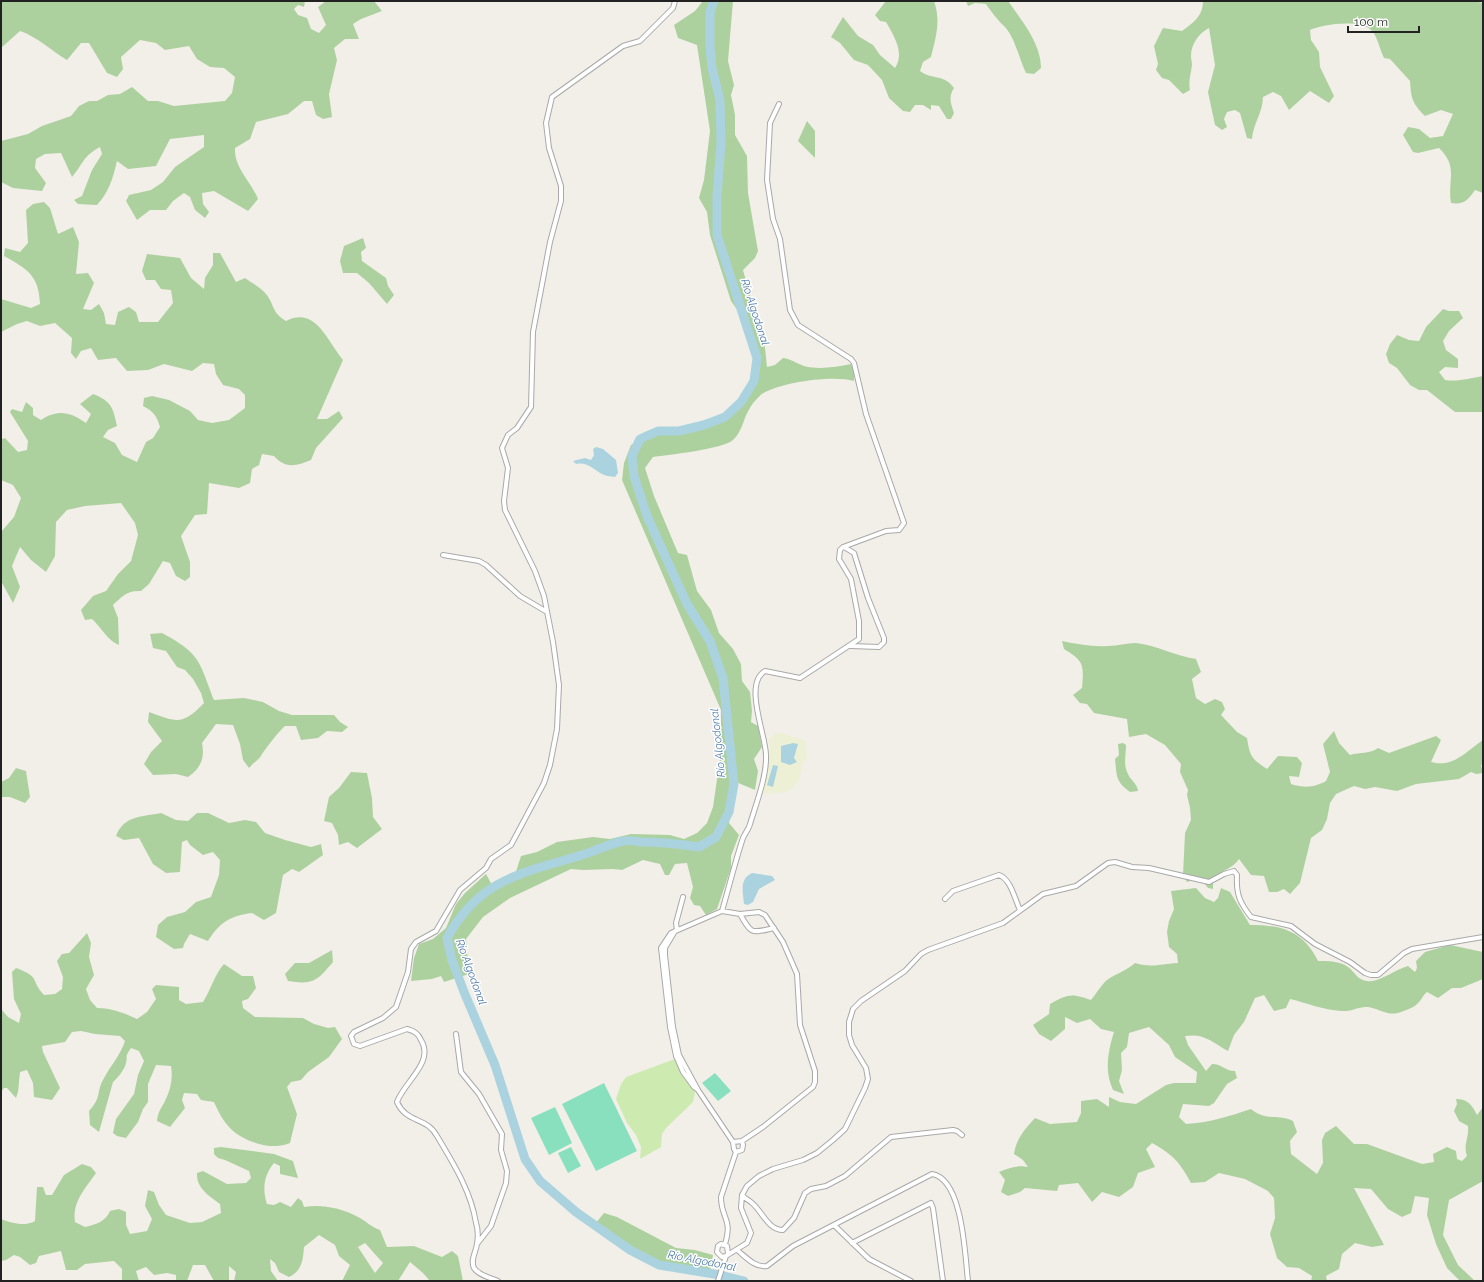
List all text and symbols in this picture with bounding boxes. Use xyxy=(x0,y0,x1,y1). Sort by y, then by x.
scale bar xyxy=(1348,8,1419,34)
text: 100 m xyxy=(1354,15,1388,29)
water label: Río Algodonal xyxy=(738,277,772,347)
water label: Río Algodonal xyxy=(708,708,728,778)
water label: Río Algodonal xyxy=(453,937,489,1007)
water label: Río Algodonal xyxy=(667,1248,737,1274)

